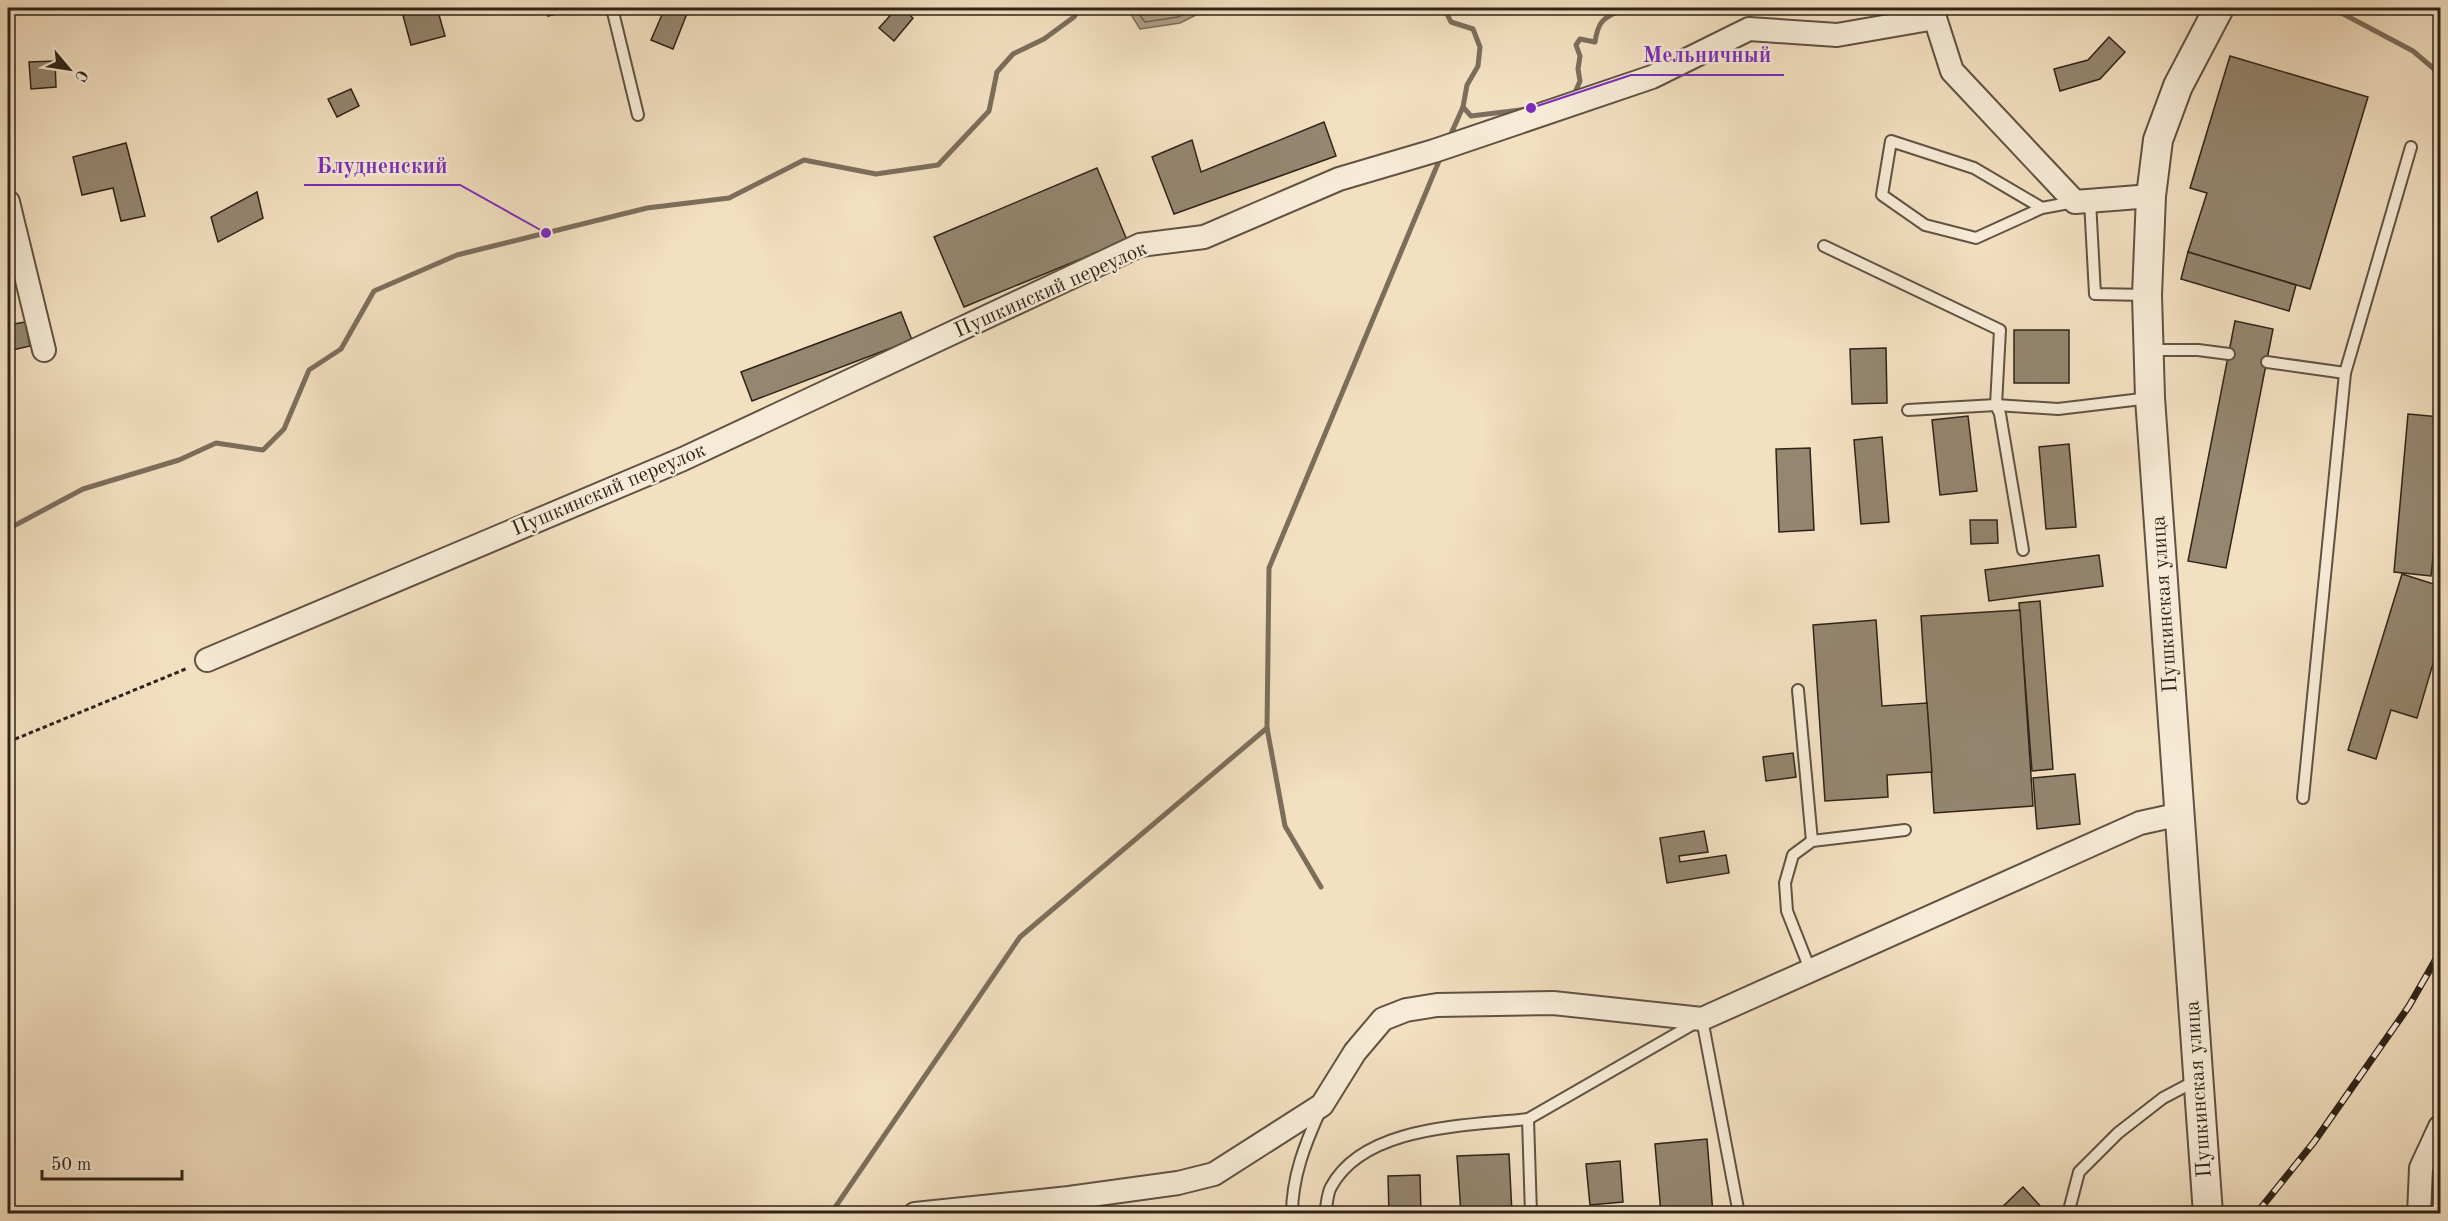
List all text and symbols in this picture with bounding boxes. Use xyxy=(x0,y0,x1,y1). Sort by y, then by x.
callout: Мельничный xyxy=(1631,35,1784,75)
north arrow xyxy=(39,39,99,99)
text: Мельничный xyxy=(1643,45,1771,67)
text: С xyxy=(71,67,90,84)
callout: Блудненский xyxy=(304,145,460,185)
text: Блудненский xyxy=(316,156,448,178)
street label: Пушкинский переулок xyxy=(952,238,1151,342)
street label: Пушкинский переулок xyxy=(509,439,709,540)
street label: Пушкинская улица xyxy=(2148,515,2182,693)
street label: Пушкинская улица xyxy=(2182,1000,2216,1178)
scale bar xyxy=(42,1143,182,1181)
text: 50 m xyxy=(51,1156,91,1174)

